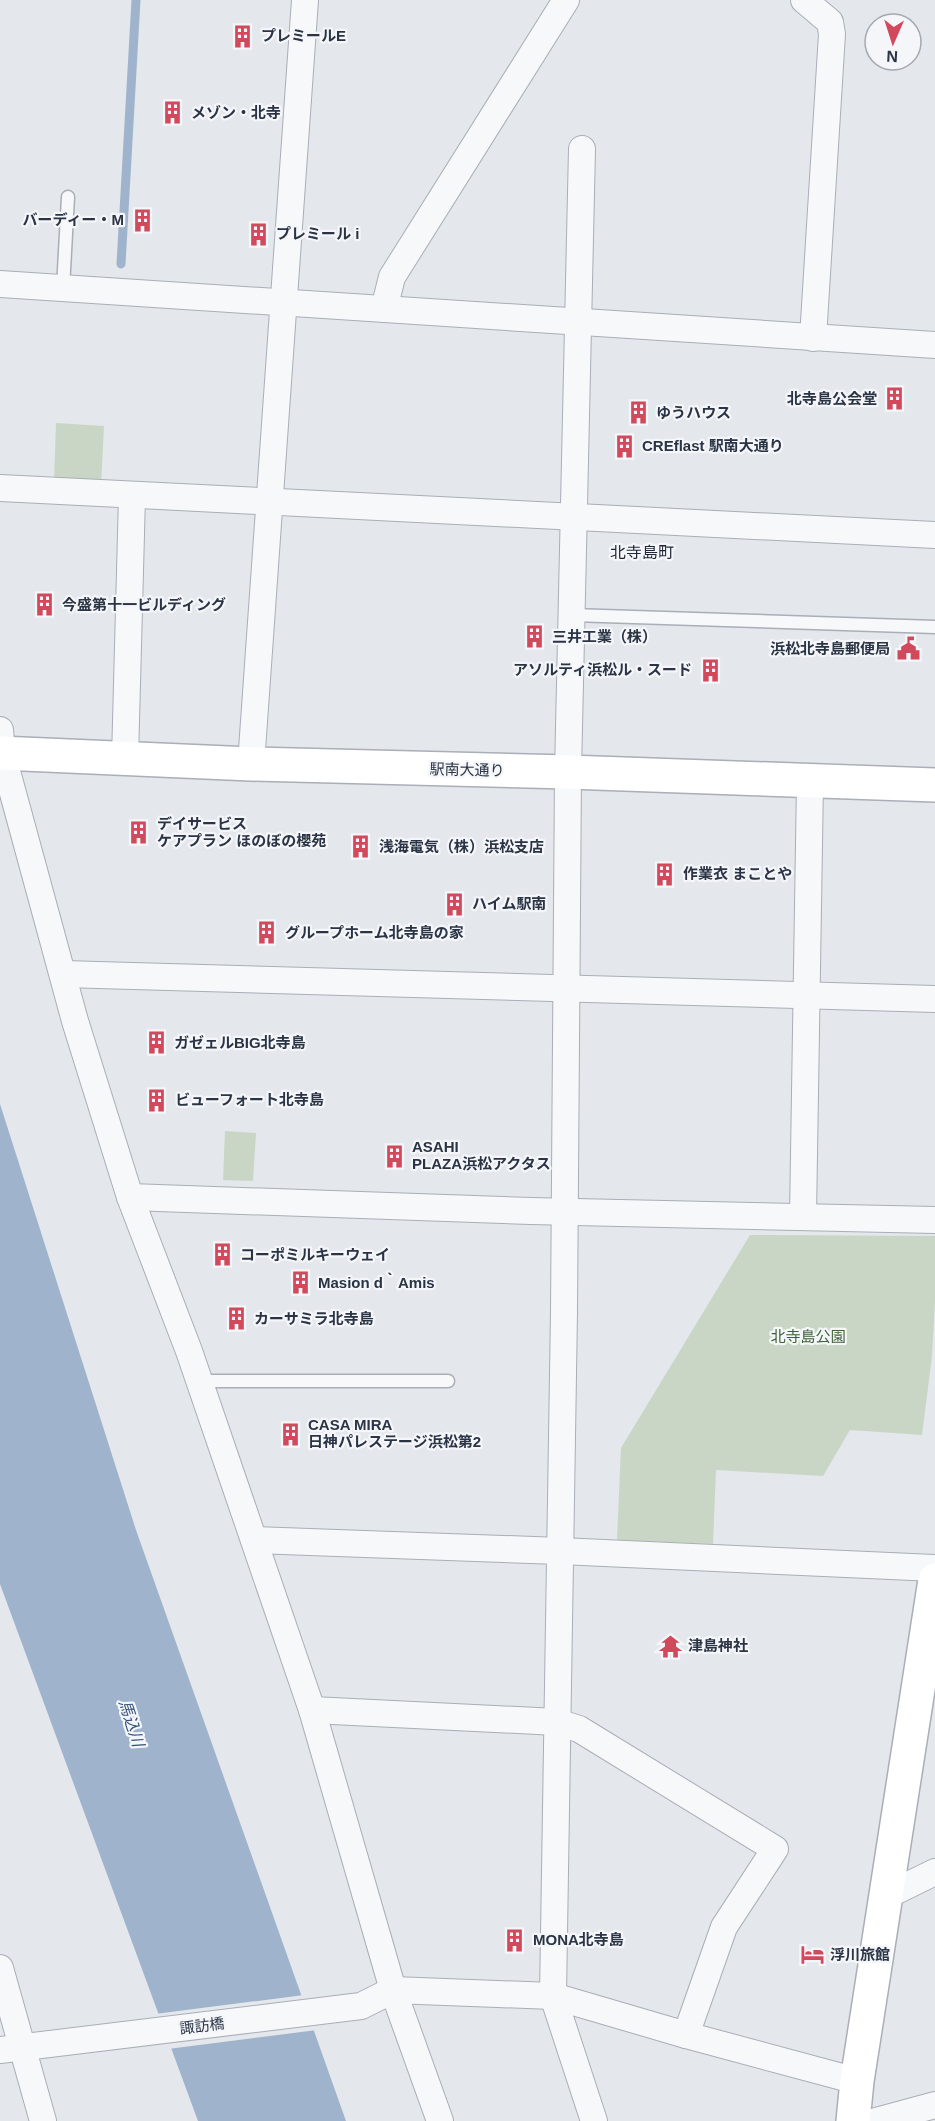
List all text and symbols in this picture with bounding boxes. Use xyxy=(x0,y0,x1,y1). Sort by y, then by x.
north arrow xyxy=(863,12,923,72)
building icon: プレミールE xyxy=(230,23,256,49)
place label: プレミールE xyxy=(261,27,346,44)
text: N xyxy=(886,48,898,65)
building icon: メゾン・北寺 xyxy=(160,100,186,126)
place label: メゾン・北寺 xyxy=(191,104,281,121)
building icon: バーディー・M xyxy=(129,207,155,233)
place label: バーディー・M xyxy=(23,211,124,228)
building icon: プレミール i xyxy=(245,221,271,247)
place label: プレミール i xyxy=(276,225,359,242)
building icon: 北寺島公会堂 xyxy=(882,386,908,412)
place label: 北寺島公会堂 xyxy=(787,390,877,407)
building icon: ゆうハウス xyxy=(625,400,651,426)
place label: ゆうハウス xyxy=(656,404,731,421)
building icon: CREflast 駅南大通り xyxy=(611,433,637,459)
place label: CREflast 駅南大通り xyxy=(642,437,784,454)
district label: 北寺島町 xyxy=(610,544,674,561)
building icon: 今盛第十一ビルディング xyxy=(31,592,57,618)
place label: 今盛第十一ビルディング xyxy=(62,596,226,613)
building icon: 三井工業（株） xyxy=(521,624,547,650)
place label: 三井工業（株） xyxy=(552,628,657,645)
public building icon: 浜松北寺島郵便局 xyxy=(895,636,921,662)
place label: 浜松北寺島郵便局 xyxy=(770,640,890,657)
building icon: アソルティ浜松ル・スード xyxy=(697,657,723,683)
place label: アソルティ浜松ル・スード xyxy=(513,661,692,678)
street label: 駅南大通り xyxy=(429,760,505,779)
place label: デイサービス ケアプラン ほのぼの櫻苑 xyxy=(157,815,326,849)
building icon: デイサービス ケアプラン ほのぼの櫻苑 xyxy=(126,820,152,846)
building icon: 浅海電気（株）浜松支店 xyxy=(348,834,374,860)
place label: 浅海電気（株）浜松支店 xyxy=(379,838,544,855)
building icon: 作業衣 まことや xyxy=(652,861,678,887)
place label: 作業衣 まことや xyxy=(683,865,792,882)
building icon: ハイム駅南 xyxy=(441,891,467,917)
place label: ハイム駅南 xyxy=(472,895,546,912)
building icon: グループホーム北寺島の家 xyxy=(254,920,280,946)
place label: グループホーム北寺島の家 xyxy=(285,924,464,941)
building icon: ガゼェルBIG北寺島 xyxy=(143,1030,169,1056)
place label: ガゼェルBIG北寺島 xyxy=(174,1034,306,1051)
building icon: ビューフォート北寺島 xyxy=(144,1087,170,1113)
place label: ビューフォート北寺島 xyxy=(175,1091,324,1108)
place label: ASAHI PLAZA浜松アクタス xyxy=(412,1138,551,1172)
building icon: ASAHI PLAZA浜松アクタス xyxy=(381,1143,407,1169)
building icon: コーポミルキーウェイ xyxy=(209,1242,235,1268)
place label: コーポミルキーウェイ xyxy=(240,1246,390,1263)
building icon: Masion d｀Amis xyxy=(287,1270,313,1296)
place label: Masion d｀Amis xyxy=(318,1272,435,1291)
building icon: カーサミラ北寺島 xyxy=(223,1306,249,1332)
place label: カーサミラ北寺島 xyxy=(254,1310,374,1327)
park label: 北寺島公園 xyxy=(770,1328,846,1345)
place label: CASA MIRA 日神パレステージ浜松第2 xyxy=(308,1416,481,1450)
building icon: CASA MIRA 日神パレステージ浜松第2 xyxy=(277,1421,303,1447)
temple icon: 津島神社 xyxy=(657,1633,683,1659)
place label: 津島神社 xyxy=(688,1637,748,1654)
water label: 馬込川 xyxy=(116,1698,148,1751)
building icon: MONA北寺島 xyxy=(502,1927,528,1953)
place label: MONA北寺島 xyxy=(533,1931,624,1948)
hotel icon: 浮川旅館 xyxy=(799,1942,825,1968)
place label: 浮川旅館 xyxy=(830,1946,890,1963)
street label: 諏訪橋 xyxy=(179,2014,225,2037)

